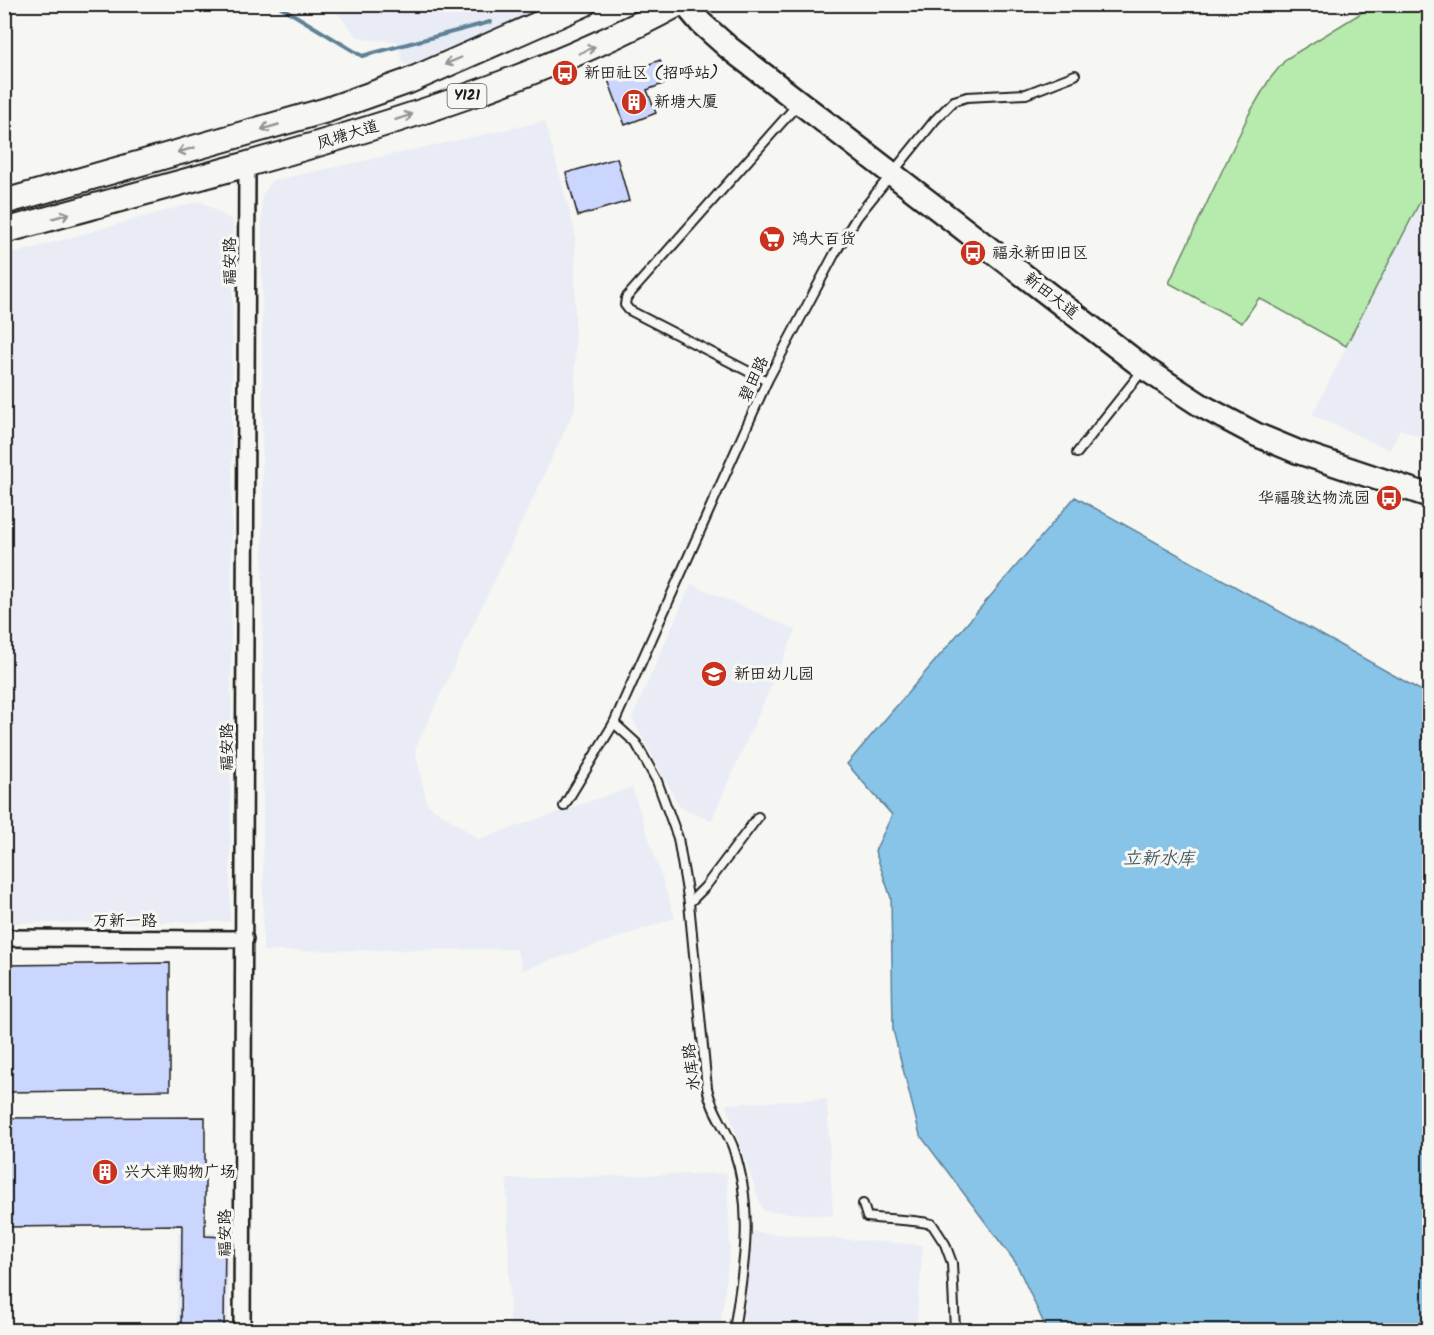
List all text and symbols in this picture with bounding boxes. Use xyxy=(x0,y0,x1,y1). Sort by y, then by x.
one-way arrow xyxy=(577,43,595,55)
one-way arrow xyxy=(444,56,463,67)
bus stop icon: 新田社区 (招呼站) xyxy=(550,58,580,88)
place label: 新田社区 (招呼站) xyxy=(584,61,718,86)
road number: Y121 xyxy=(448,84,486,108)
building icon: 新塘大厦 xyxy=(619,87,649,117)
place label: 新塘大厦 xyxy=(654,90,718,115)
one-way arrow xyxy=(394,111,413,122)
street label: 凤塘大道 xyxy=(314,114,382,156)
one-way arrow xyxy=(261,121,280,133)
one-way arrow xyxy=(177,145,196,156)
one-way arrow xyxy=(51,209,70,221)
supermarket icon: 鸿大百货 xyxy=(757,224,787,254)
place label: 鸿大百货 xyxy=(792,227,856,252)
street label: 福安路 xyxy=(218,237,243,285)
bus stop icon: 福永新田旧区 xyxy=(958,238,988,268)
place label: 福永新田旧区 xyxy=(992,241,1088,266)
street label: 新田大道 xyxy=(1018,266,1084,326)
street label: 碧田路 xyxy=(733,352,775,406)
bus stop icon: 华福骏达物流园 xyxy=(1374,483,1404,513)
place label: 华福骏达物流园 xyxy=(1258,486,1370,511)
school or university icon: 新田幼儿园 xyxy=(699,659,729,689)
place label: 新田幼儿园 xyxy=(734,662,814,687)
street label: 福安路 xyxy=(215,723,240,771)
water label: 立新水库 xyxy=(1123,845,1197,874)
street label: 万新一路 xyxy=(93,909,157,934)
street label: 水库路 xyxy=(677,1042,707,1092)
building icon: 兴大洋购物广场 xyxy=(90,1157,120,1187)
place label: 兴大洋购物广场 xyxy=(124,1160,236,1185)
street label: 福安路 xyxy=(213,1209,238,1257)

